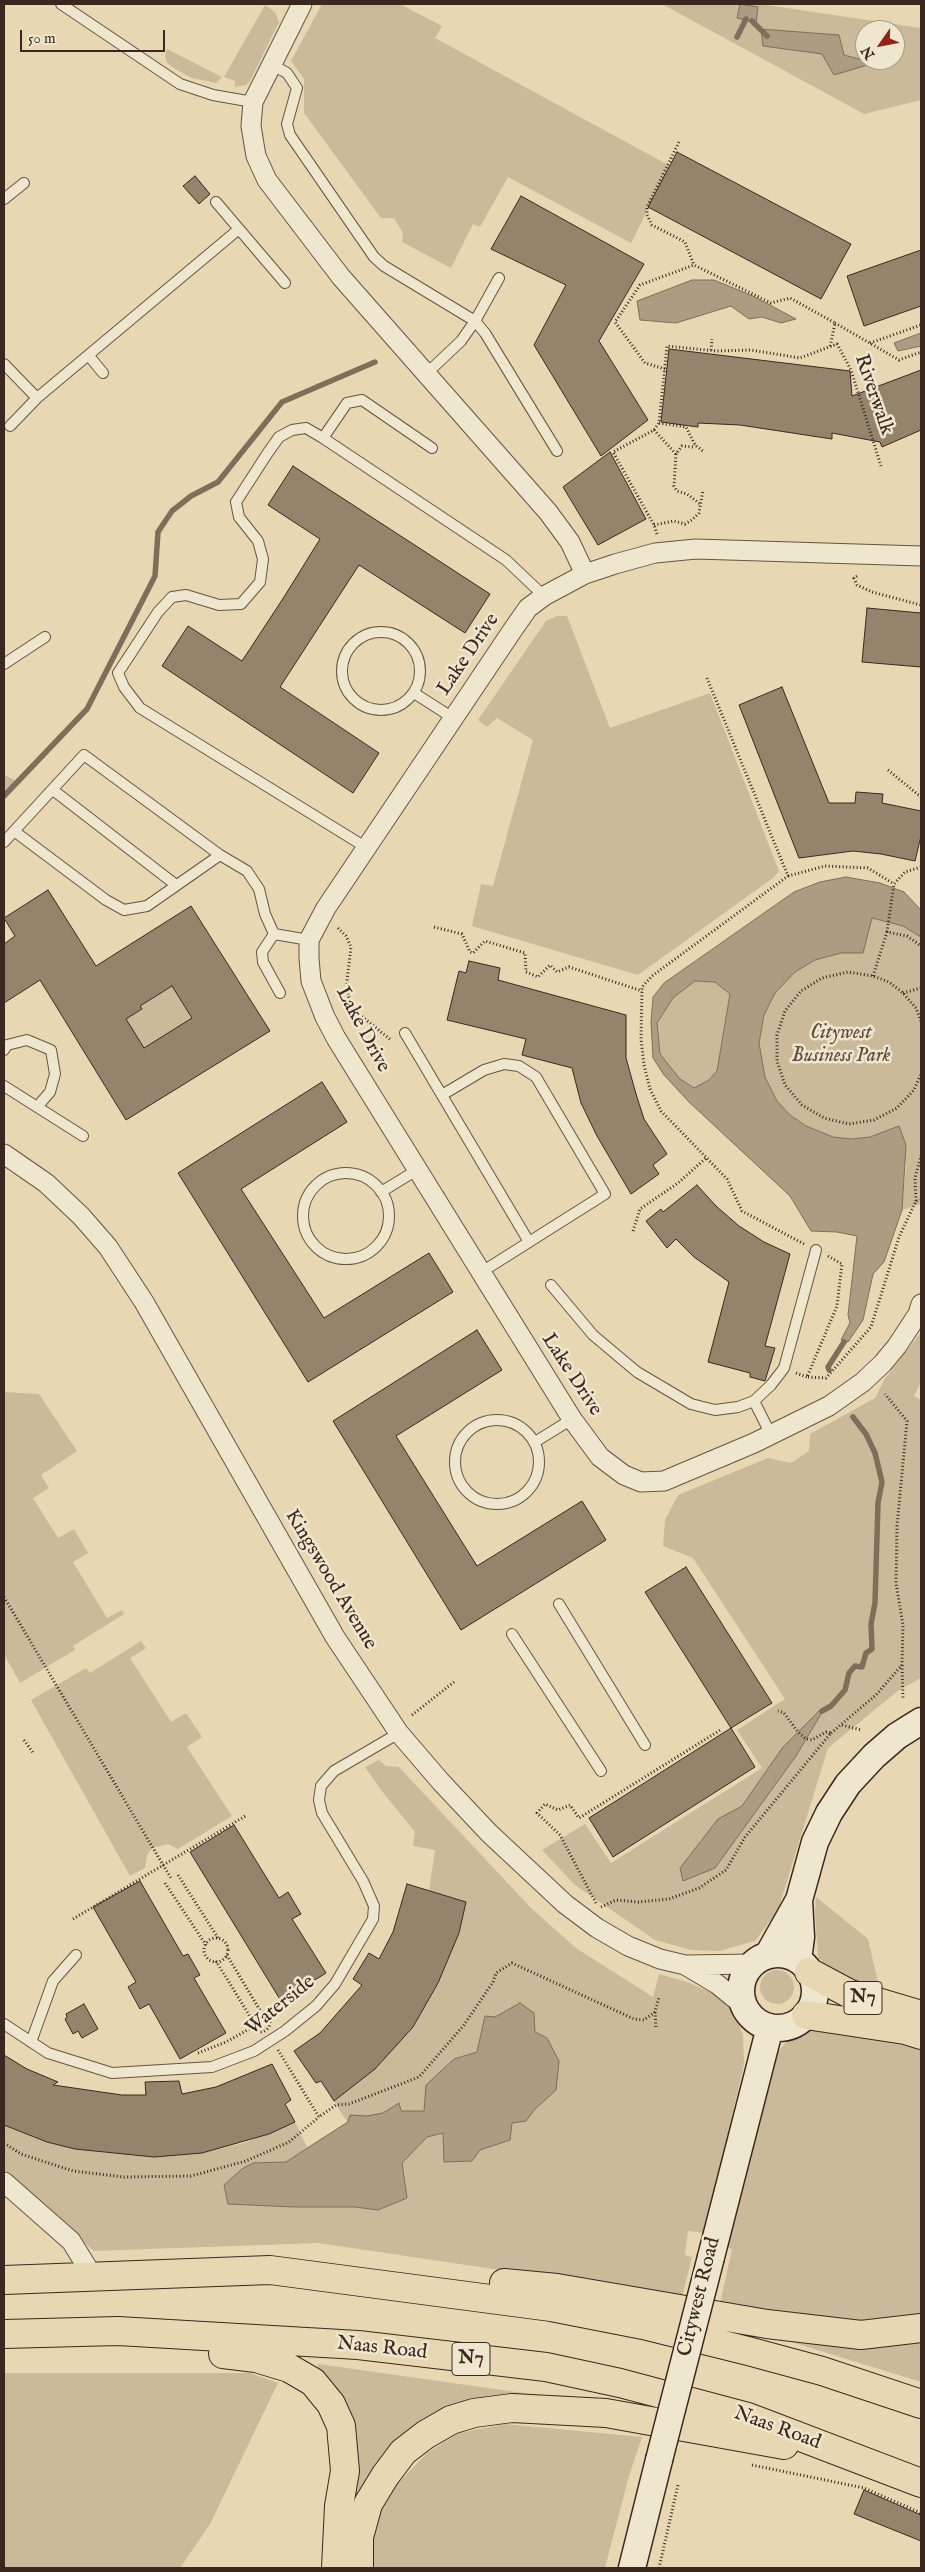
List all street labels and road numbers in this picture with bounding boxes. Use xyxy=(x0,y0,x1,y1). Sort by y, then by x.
street label: Riverwalk xyxy=(848,352,898,438)
street label: Lake Drive xyxy=(433,610,505,700)
street label: Lake Drive xyxy=(329,983,395,1077)
street label: Lake Drive xyxy=(535,1329,607,1421)
street label: Kingswood Avenue xyxy=(279,1506,381,1654)
street label: Waterside xyxy=(242,1971,320,2041)
road number: N7 xyxy=(844,1982,882,2015)
street label: Citywest Road xyxy=(674,2235,726,2359)
street label: Naas Road xyxy=(336,2332,428,2366)
road number: N7 xyxy=(452,2342,490,2376)
street label: Naas Road xyxy=(730,2402,824,2456)

